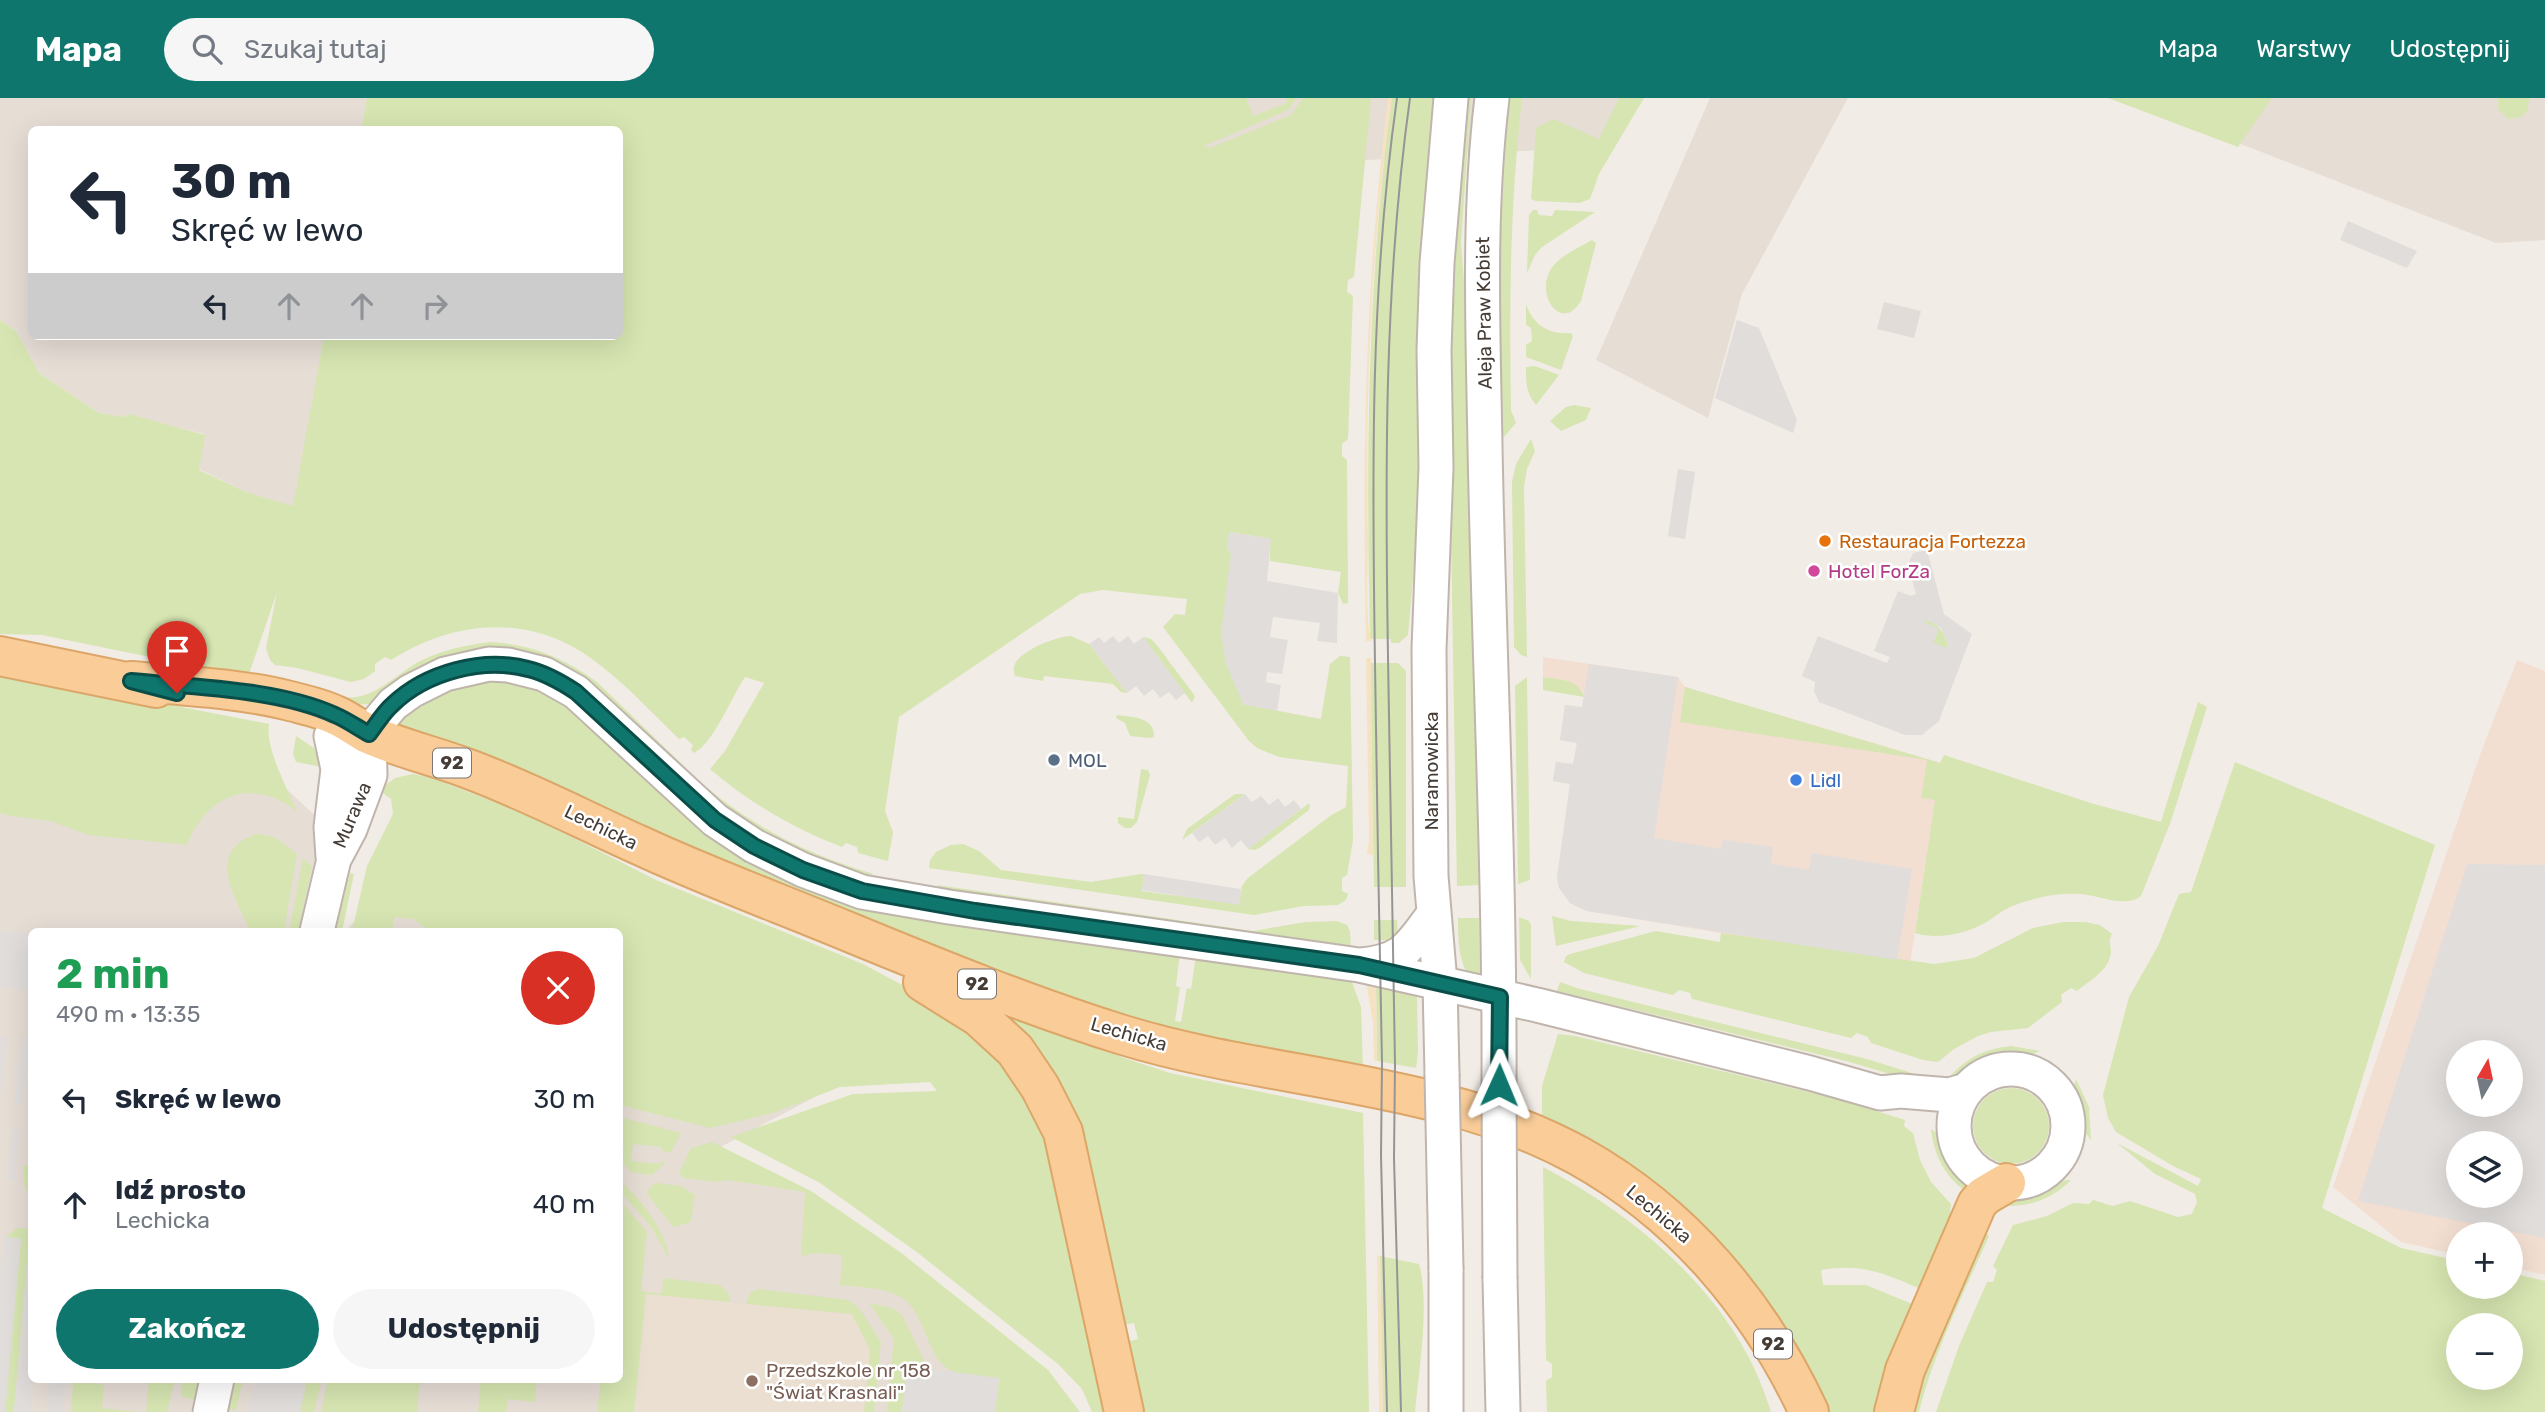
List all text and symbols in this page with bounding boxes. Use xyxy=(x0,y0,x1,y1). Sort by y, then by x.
search box xyxy=(164,18,654,81)
text: Mapa xyxy=(35,30,122,69)
icon: search xyxy=(188,30,226,68)
text: Szukaj tutaj xyxy=(244,34,387,65)
text: Mapa xyxy=(2158,35,2218,63)
text: Warstwy xyxy=(2256,35,2351,63)
text: Udostępnij xyxy=(2389,35,2510,63)
text: 30 m xyxy=(171,152,292,210)
icon: left xyxy=(56,154,147,245)
text: Skręć w lewo xyxy=(171,211,364,249)
street label: Aleja Praw Kobiet xyxy=(1471,236,1497,390)
icon: left xyxy=(197,287,235,325)
icon: ahead xyxy=(270,287,308,325)
icon: ahead xyxy=(343,287,381,325)
icon: right xyxy=(416,287,454,325)
place label: Restauracja Fortezza xyxy=(1839,530,2026,553)
marker: Restauracja Fortezza xyxy=(1817,533,1833,549)
place label: Hotel ForZa xyxy=(1828,560,1930,583)
marker: Hotel ForZa xyxy=(1806,563,1822,579)
pin xyxy=(147,621,207,693)
icon: arrive xyxy=(158,632,196,670)
street label: Naramowicka xyxy=(1420,711,1443,831)
road number: 92 xyxy=(433,748,471,778)
place label: MOL xyxy=(1068,749,1107,772)
marker: MOL xyxy=(1046,752,1062,768)
place label: Lidl xyxy=(1810,769,1841,792)
marker: Lidl xyxy=(1788,772,1804,788)
street label: Murawa xyxy=(328,779,376,851)
street label: Lechicka xyxy=(561,799,641,855)
text: 2 min xyxy=(56,949,170,999)
button: close xyxy=(521,951,595,1025)
road number: 92 xyxy=(958,970,996,998)
text: 490 m · 13:35 xyxy=(56,1000,200,1028)
street label: Lechicka xyxy=(1088,1012,1170,1056)
north arrow xyxy=(2446,1040,2524,1116)
map controls xyxy=(2446,1040,2523,1390)
position arrow xyxy=(1462,1048,1536,1122)
icon: left xyxy=(56,1081,94,1119)
text: Skręć w lewo xyxy=(115,1084,281,1115)
text: 30 m xyxy=(533,1084,595,1115)
button: layers xyxy=(2446,1131,2523,1208)
text: Idź prosto xyxy=(115,1175,246,1206)
street label: Lechicka xyxy=(1622,1180,1696,1248)
icon: ahead xyxy=(56,1186,94,1224)
text: 40 m xyxy=(533,1189,595,1220)
text: Lechicka xyxy=(115,1206,210,1234)
button: + xyxy=(2446,1222,2523,1299)
button: Zakończ xyxy=(56,1289,319,1369)
button: Udostępnij xyxy=(333,1289,595,1369)
button: − xyxy=(2446,1313,2523,1390)
road number: 92 xyxy=(1754,1330,1792,1358)
place label: Przedszkole nr 158 "Świat Krasnali" xyxy=(766,1359,931,1404)
marker: Przedszkole nr 158 "Świat Krasnali" xyxy=(744,1373,760,1389)

